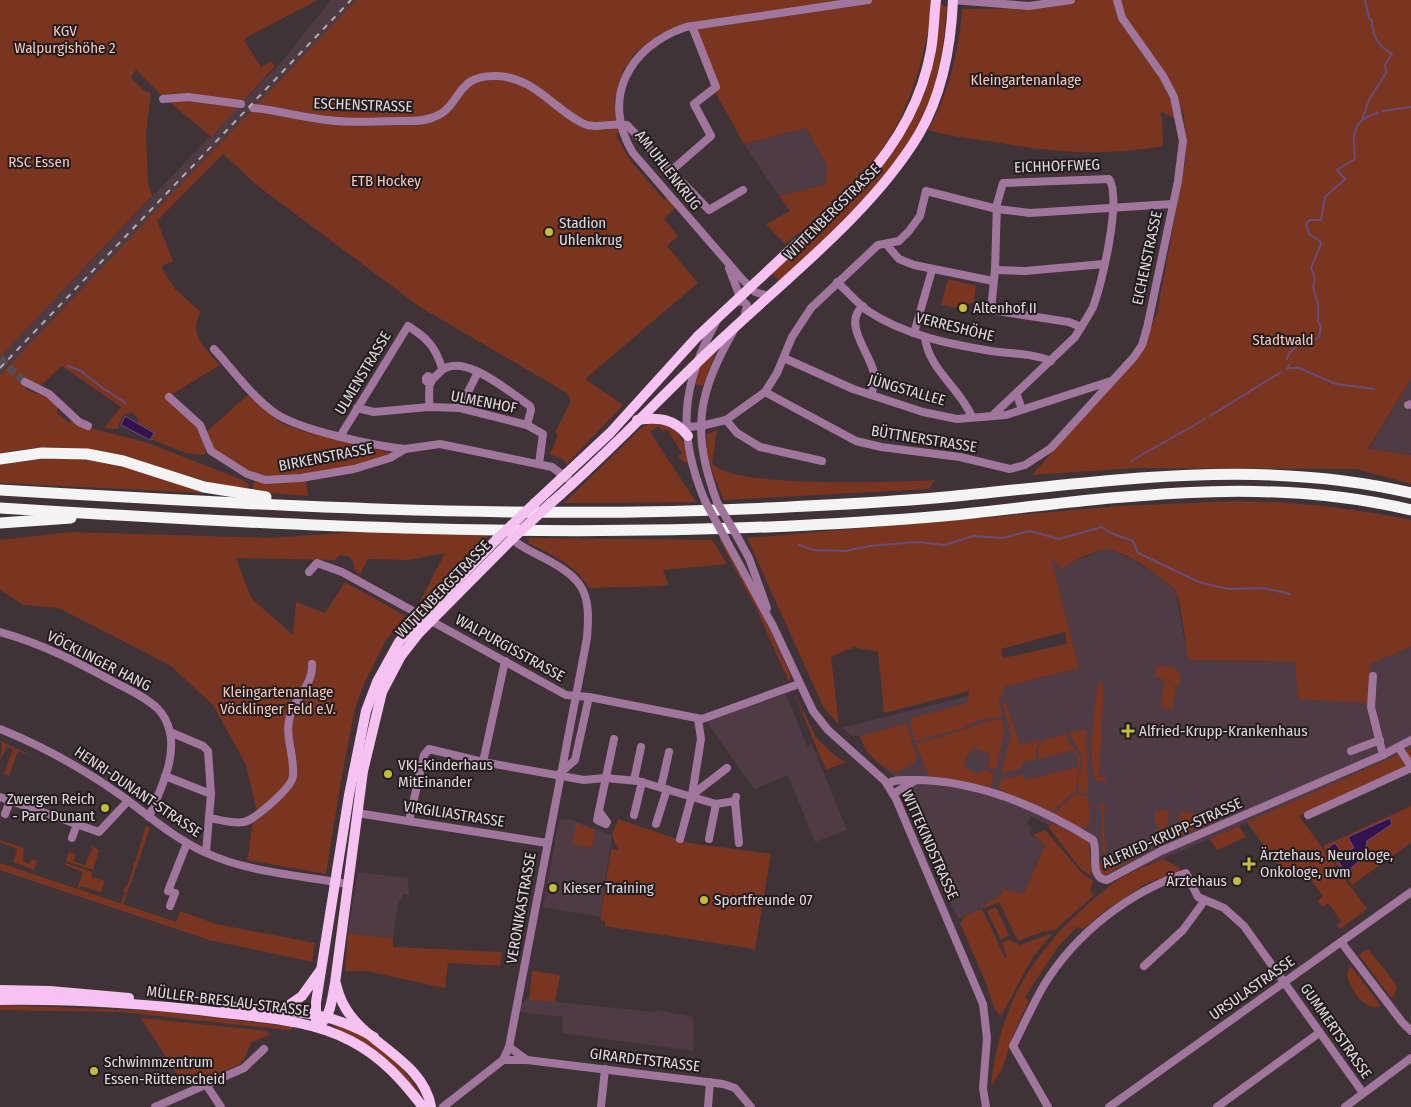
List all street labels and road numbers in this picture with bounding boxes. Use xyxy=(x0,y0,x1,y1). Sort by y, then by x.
street label: ESCHENSTRASSE xyxy=(313,94,413,116)
street label: AM UHLENKRUG xyxy=(631,127,705,213)
street label: EICHHOFFWEG xyxy=(1014,156,1100,176)
street label: WITTENBERGSTRASSE xyxy=(780,160,884,264)
street label: EICHENSTRASSE xyxy=(1128,209,1166,307)
street label: VERRESHÖHE xyxy=(914,309,996,345)
street label: ULMENSTRASSE xyxy=(331,328,395,418)
street label: JÜNGSTALLEE xyxy=(866,370,948,410)
street label: ULMENHOF xyxy=(449,387,519,417)
street label: BÜTTNERSTRASSE xyxy=(870,422,978,456)
street label: BIRKENSTRASSE xyxy=(277,439,375,475)
street label: WITTENBERGSTRASSE xyxy=(392,536,494,642)
street label: WALPURGISSTRASSE xyxy=(452,611,568,685)
street label: VÖCKLINGER HANG xyxy=(44,627,154,695)
street label: HENRI-DUNANT-STRASSE xyxy=(71,743,205,841)
street label: WITTEKINDSTRASSE xyxy=(898,788,962,902)
street label: ALFRIED-KRUPP-STRASSE xyxy=(1099,794,1245,872)
street label: VIRGILIASTRASSE xyxy=(402,797,506,831)
street label: VERONIKASTRASSE xyxy=(502,851,540,965)
street label: URSULASTRASSE xyxy=(1206,952,1298,1024)
street label: GUMMERTSTRASSE xyxy=(1296,980,1376,1082)
street label: MÜLLER-BRESLAU-STRASSE xyxy=(146,982,310,1020)
street label: GIRARDETSTRASSE xyxy=(589,1044,701,1076)

